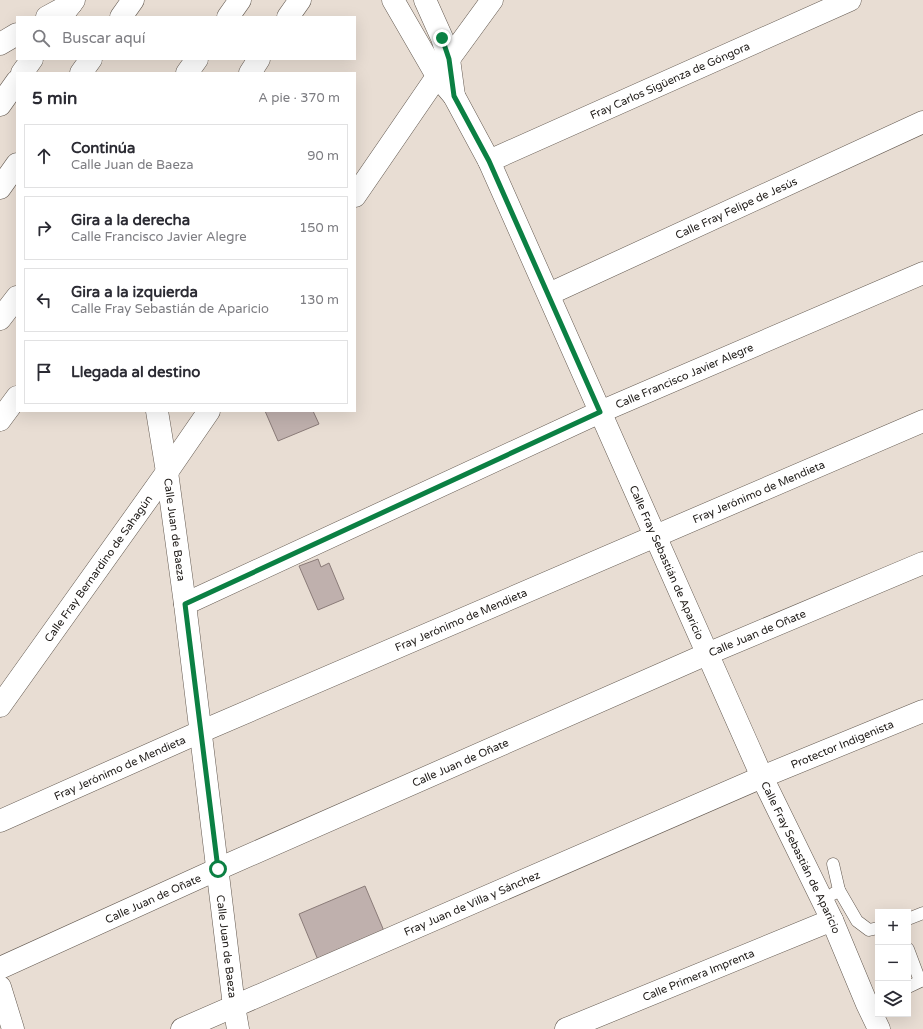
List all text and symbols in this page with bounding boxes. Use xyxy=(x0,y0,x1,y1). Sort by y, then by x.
search box xyxy=(16,16,356,60)
icon: search xyxy=(30,27,52,49)
text: Buscar aquí xyxy=(62,29,145,47)
route end xyxy=(433,29,451,47)
street label: Fray Carlos Sigüenza de Góngora xyxy=(588,39,752,122)
text: 5 min xyxy=(32,88,77,109)
text: A pie · 370 m xyxy=(258,90,340,106)
text: Continúa xyxy=(71,139,135,157)
icon: ahead xyxy=(33,145,55,167)
text: 90 m xyxy=(307,148,339,164)
text: Calle Juan de Baeza xyxy=(71,157,194,173)
street label: Calle Fray Felipe de Jesús xyxy=(673,174,799,242)
text: Gira a la derecha xyxy=(71,211,190,229)
icon: right xyxy=(33,217,55,239)
text: 150 m xyxy=(299,220,339,236)
text: Calle Francisco Javier Alegre xyxy=(71,229,247,245)
text: Gira a la izquierda xyxy=(71,283,198,301)
icon: left xyxy=(33,289,55,311)
text: 130 m xyxy=(299,292,339,308)
text: Calle Fray Sebastián de Aparicio xyxy=(71,301,269,317)
street label: Calle Francisco Javier Alegre xyxy=(613,340,755,411)
icon: arrive xyxy=(33,361,55,383)
text: Llegada al destino xyxy=(71,363,200,381)
street label: Fray Jerónimo de Mendieta xyxy=(691,458,827,526)
street label: Calle Juan de Baeza xyxy=(161,477,188,582)
street label: Calle Fray Sebastián de Aparicio xyxy=(627,483,707,642)
street label: Calle Fray Bernardino de Sahagún xyxy=(41,493,155,644)
street label: Fray Jerónimo de Mendieta xyxy=(393,586,529,654)
street label: Calle Juan de Oñate xyxy=(707,607,808,659)
street label: Protector Indigenista xyxy=(789,717,895,771)
street label: Fray Jerónimo de Mendieta xyxy=(52,733,187,803)
street label: Calle Juan de Oñate xyxy=(410,736,510,789)
street label: Calle Fray Sebastián de Aparicio xyxy=(759,779,843,936)
route start xyxy=(209,860,227,878)
street label: Fray Juan de Villa y Sánchez xyxy=(402,868,542,938)
street label: Calle Juan de Oñate xyxy=(103,871,203,926)
street label: Calle Juan de Baeza xyxy=(214,894,239,999)
map controls xyxy=(875,909,911,1017)
button: + xyxy=(875,909,911,945)
button: − xyxy=(875,945,911,981)
street label: Calle Primera Imprenta xyxy=(640,946,756,1003)
button: layers xyxy=(875,981,911,1017)

